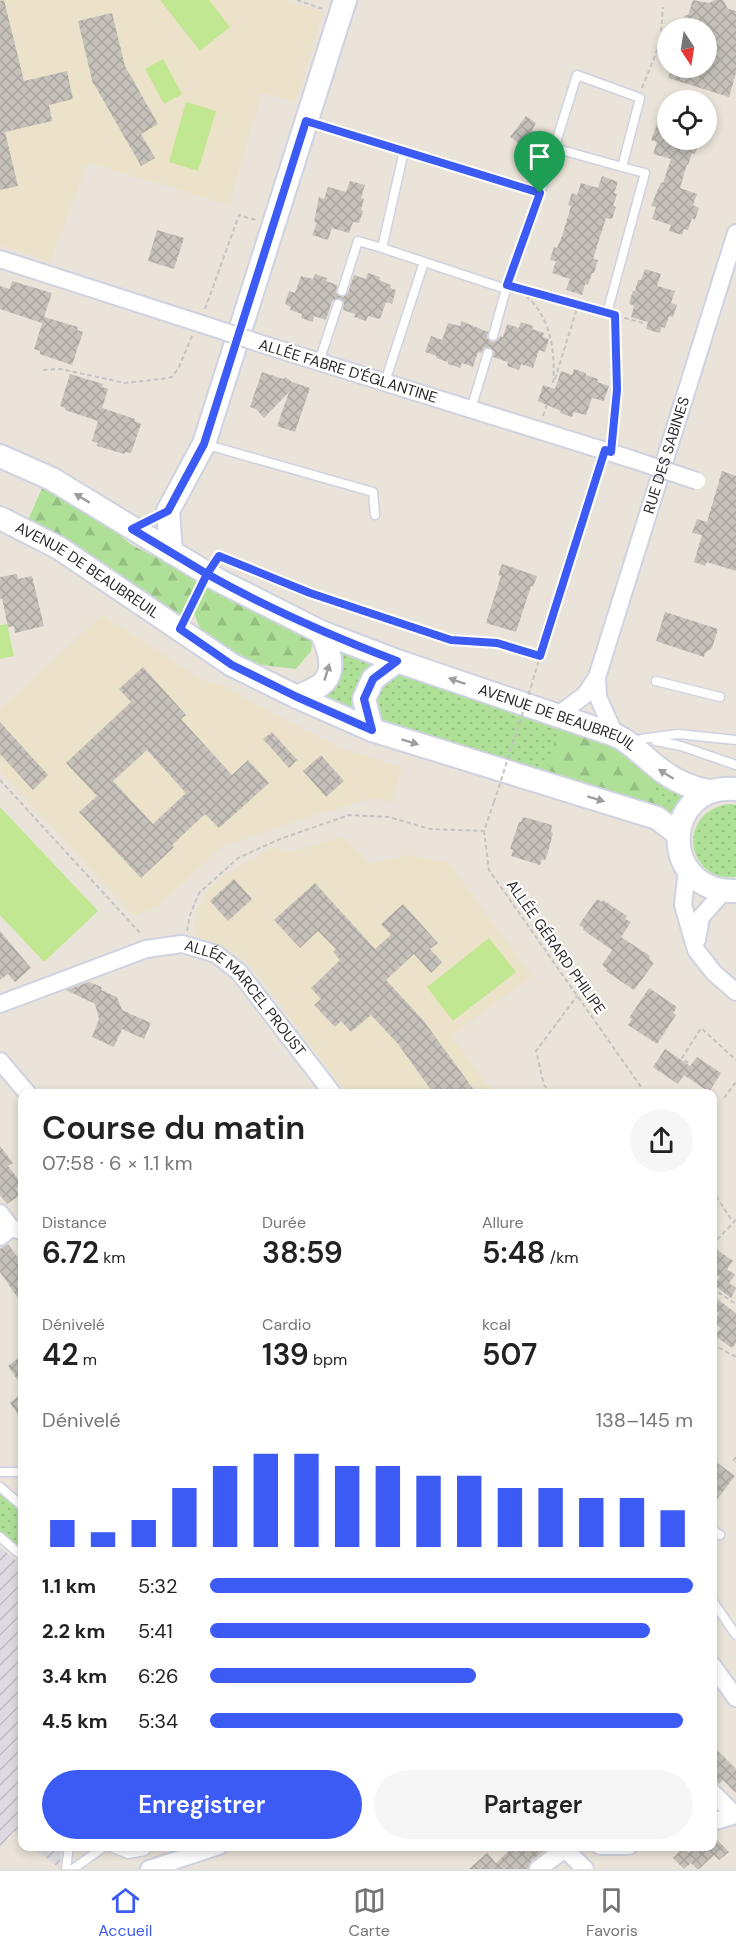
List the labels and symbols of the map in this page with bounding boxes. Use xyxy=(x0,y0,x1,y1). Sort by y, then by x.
north arrow xyxy=(657,18,717,78)
pin xyxy=(514,131,565,193)
street label: ALLÉE FABRE D'ÉGLANTINE xyxy=(256,334,440,408)
street label: RUE DES SABINES xyxy=(639,394,694,516)
one-way arrow xyxy=(73,493,90,503)
street label: AVENUE DE BEAUBREUIL xyxy=(12,517,164,623)
one-way arrow xyxy=(323,663,332,681)
one-way arrow xyxy=(448,676,466,686)
street label: AVENUE DE BEAUBREUIL xyxy=(476,679,641,756)
one-way arrow xyxy=(401,738,419,747)
one-way arrow xyxy=(658,768,674,779)
one-way arrow xyxy=(587,795,605,805)
street label: ALLÉE GÉRARD PHILIPE xyxy=(502,876,610,1018)
street label: ALLÉE MARCEL PROUST xyxy=(182,935,310,1060)

